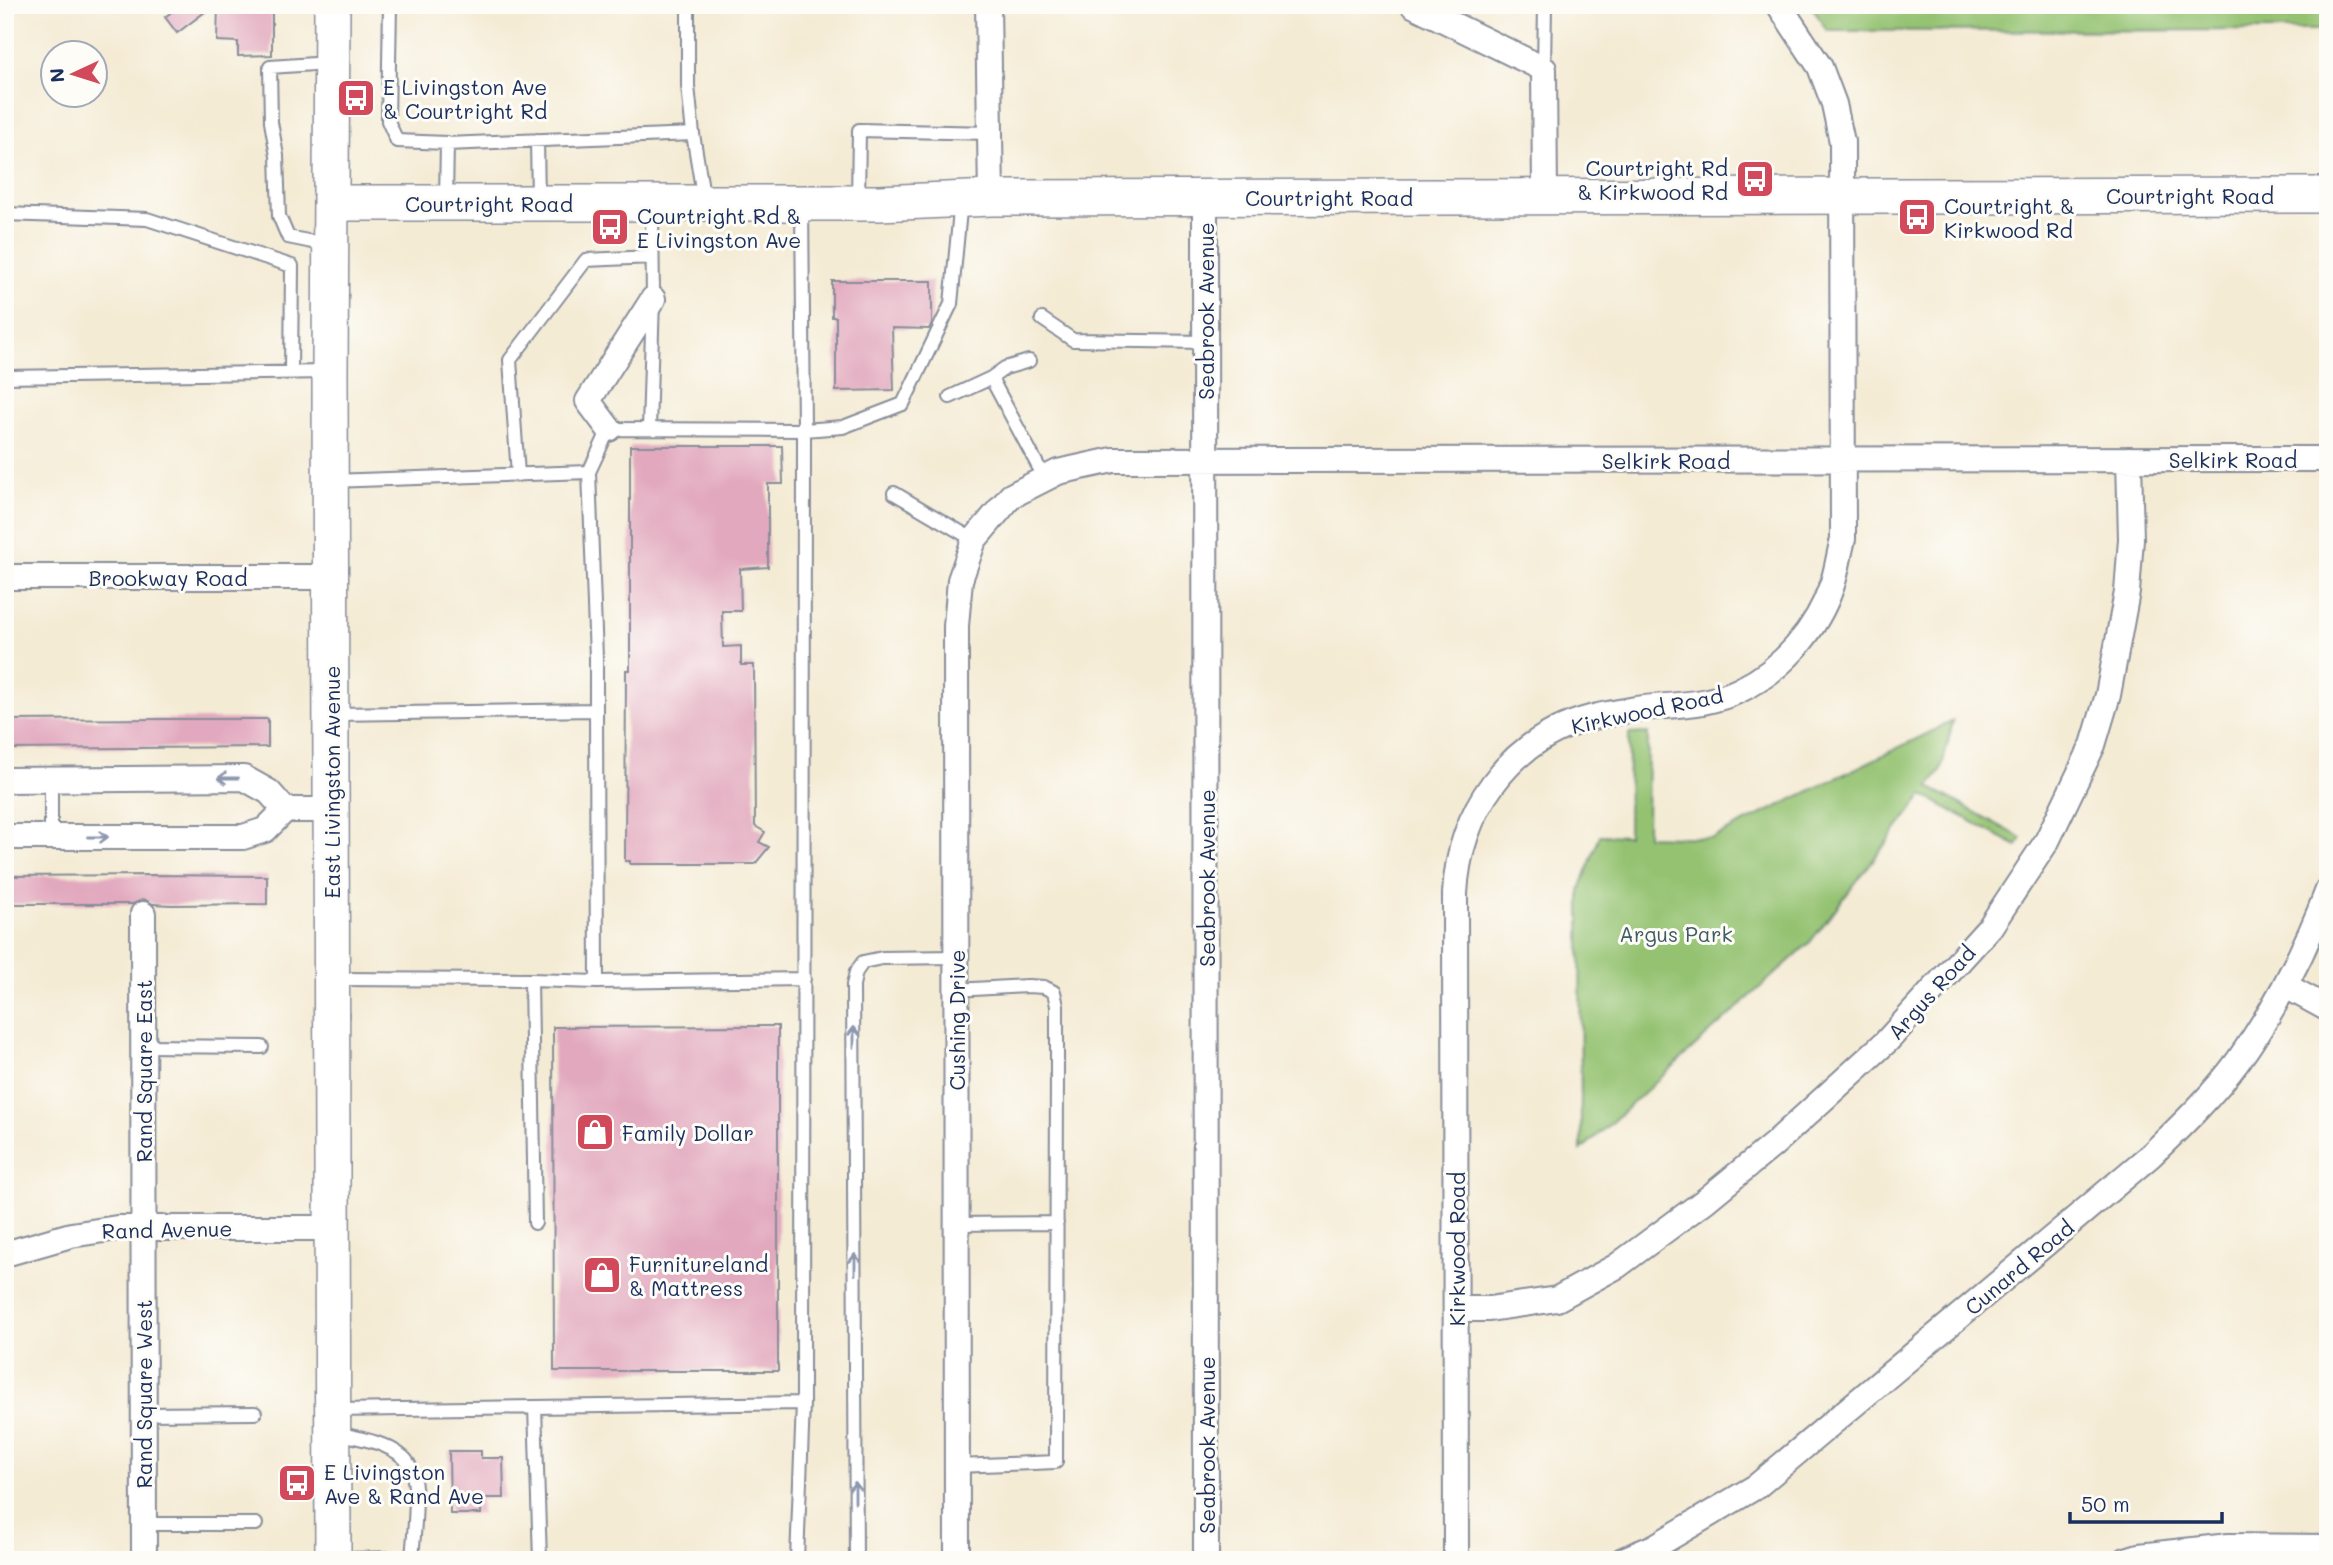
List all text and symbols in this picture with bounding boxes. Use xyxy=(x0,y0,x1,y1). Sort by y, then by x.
north arrow xyxy=(38,38,108,108)
text: N xyxy=(44,67,70,83)
place label: E Livingston Ave & Courtright Rd xyxy=(383,73,547,124)
bus stop icon: E Livingston Ave & Courtright Rd xyxy=(335,77,377,119)
place label: Courtright Rd & Kirkwood Rd xyxy=(1577,154,1728,205)
bus stop icon: Courtright Rd & Kirkwood Rd xyxy=(1734,158,1776,200)
street label: Courtright Road xyxy=(2106,182,2274,209)
street label: Courtright Road xyxy=(1245,184,1413,211)
street label: Courtright Road xyxy=(405,190,573,217)
place label: Courtright & Kirkwood Rd xyxy=(1944,192,2075,243)
bus stop icon: Courtright & Kirkwood Rd xyxy=(1896,196,1938,238)
place label: Courtright Rd & E Livingston Ave xyxy=(637,202,801,253)
bus stop icon: Courtright Rd & E Livingston Ave xyxy=(589,206,631,248)
street label: Seabrook Avenue xyxy=(1192,222,1219,400)
street label: Selkirk Road xyxy=(2169,446,2297,473)
street label: Selkirk Road xyxy=(1602,447,1730,474)
street label: Brookway Road xyxy=(88,564,248,591)
street label: East Livingston Avenue xyxy=(318,665,345,899)
street label: Kirkwood Road xyxy=(1569,681,1725,739)
one-way arrow xyxy=(217,772,240,785)
street label: Seabrook Avenue xyxy=(1193,789,1220,967)
one-way arrow xyxy=(86,830,109,844)
park label: Argus Park xyxy=(1619,920,1733,947)
street label: Argus Road xyxy=(1881,939,1981,1045)
street label: Cushing Drive xyxy=(943,950,970,1091)
street label: Rand Square East xyxy=(130,980,157,1162)
one-way arrow xyxy=(847,1025,861,1048)
shop icon: Family Dollar xyxy=(574,1111,616,1153)
place label: Family Dollar xyxy=(622,1119,754,1146)
street label: Kirkwood Road xyxy=(1443,1172,1470,1326)
street label: Rand Avenue xyxy=(101,1214,233,1244)
street label: Cunard Road xyxy=(1959,1214,2079,1320)
place label: Furnitureland & Mattress xyxy=(629,1250,768,1301)
one-way arrow xyxy=(848,1253,862,1276)
shop icon: Furnitureland & Mattress xyxy=(581,1254,623,1296)
street label: Rand Square West xyxy=(130,1299,157,1489)
street label: Seabrook Avenue xyxy=(1193,1356,1220,1534)
place label: E Livingston Ave & Rand Ave xyxy=(324,1458,484,1509)
bus stop icon: E Livingston Ave & Rand Ave xyxy=(276,1462,318,1504)
one-way arrow xyxy=(849,1480,862,1503)
scale bar xyxy=(2070,1481,2223,1525)
text: 50 m xyxy=(2081,1490,2130,1517)

